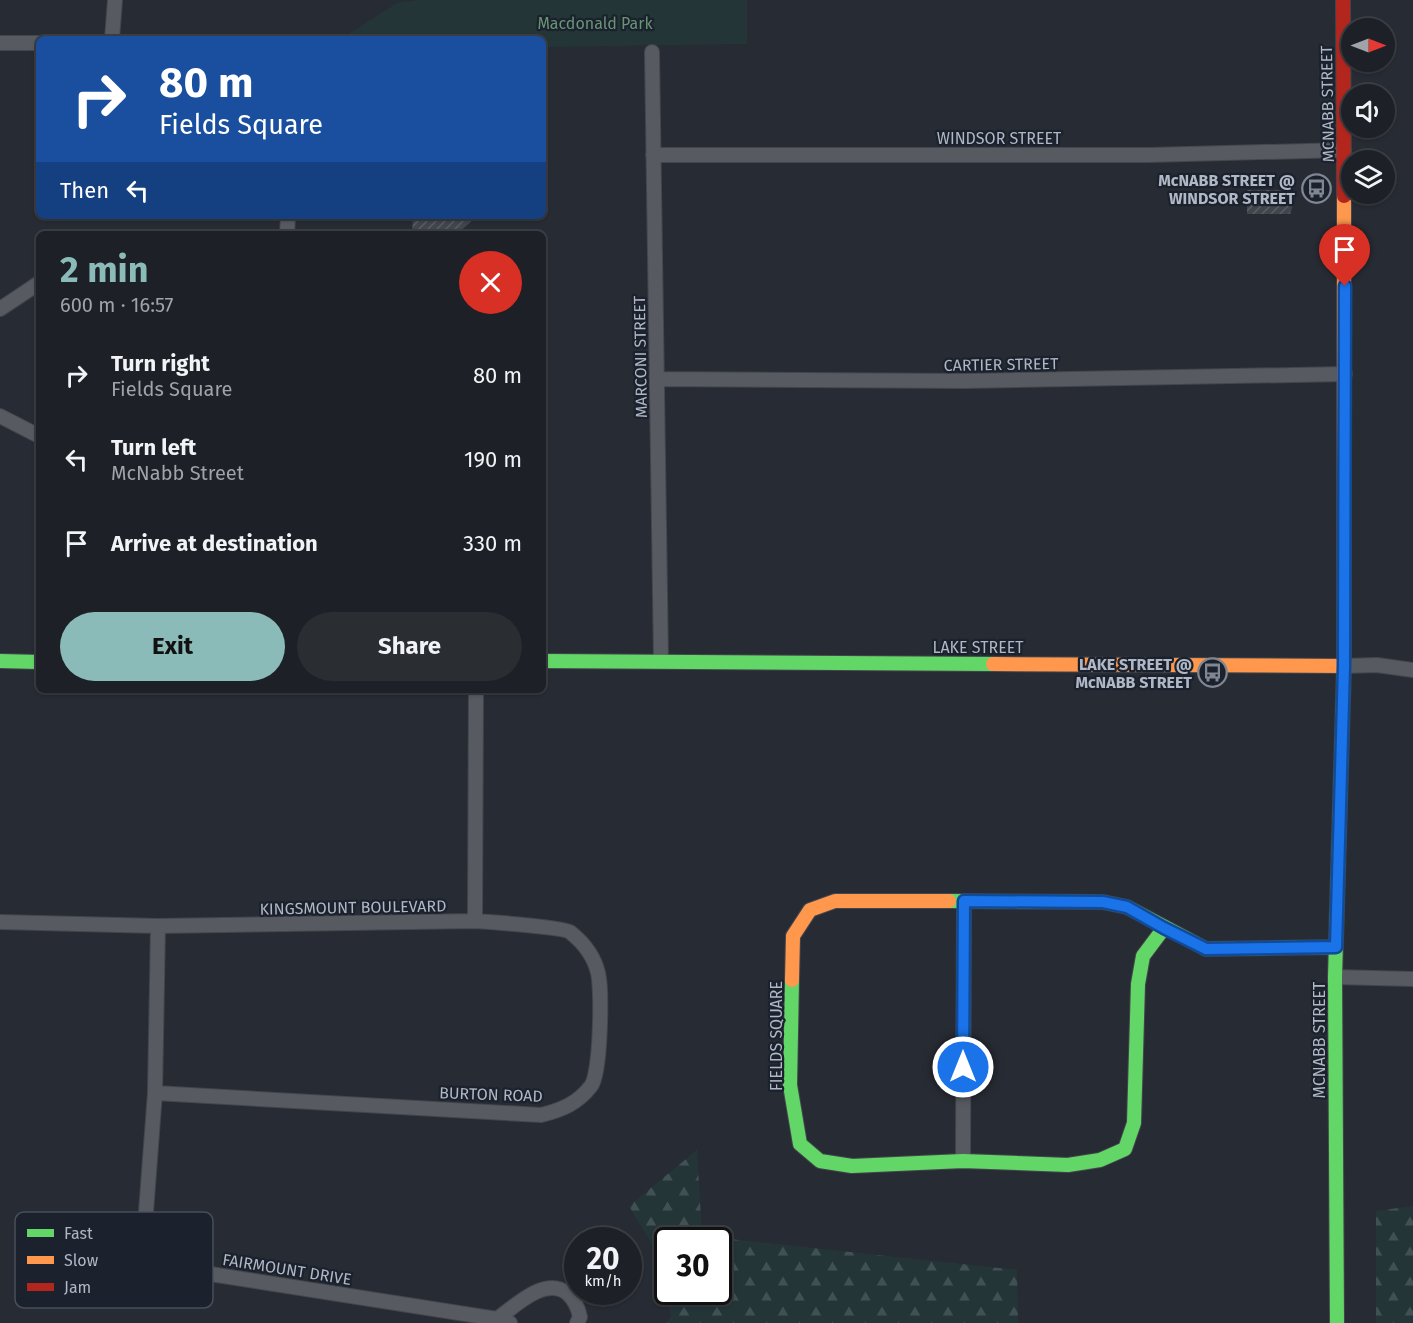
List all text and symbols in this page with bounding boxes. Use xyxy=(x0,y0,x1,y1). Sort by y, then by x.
park label: Macdonald Park xyxy=(537,14,653,33)
north arrow xyxy=(1341,18,1395,72)
map controls xyxy=(1341,18,1395,204)
street label: MCNABB STREET xyxy=(1317,45,1338,163)
text: 80 m xyxy=(159,58,253,108)
icon: right xyxy=(60,60,138,138)
button: sound xyxy=(1341,84,1395,138)
text: Fields Square xyxy=(159,109,323,141)
street label: WINDSOR STREET xyxy=(937,129,1062,148)
button: layers xyxy=(1341,150,1395,204)
place label: McNABB STREET @ WINDSOR STREET xyxy=(1158,171,1295,208)
bus stop icon: McNABB STREET @ WINDSOR STREET xyxy=(1300,173,1332,205)
icon: left xyxy=(121,174,154,207)
text: Then xyxy=(60,177,109,204)
pin xyxy=(1319,224,1370,286)
icon: arrive xyxy=(1328,233,1361,266)
text: 2 min xyxy=(60,248,149,292)
button: close xyxy=(459,251,522,314)
text: 600 m · 16:57 xyxy=(60,293,173,317)
street label: MARCONI STREET xyxy=(630,295,651,418)
text: Turn right xyxy=(111,350,210,377)
street label: CARTIER STREET xyxy=(944,354,1059,375)
icon: right xyxy=(60,359,93,392)
text: 80 m xyxy=(473,362,522,389)
text: Fields Square xyxy=(111,377,232,401)
text: Turn left xyxy=(111,434,196,461)
icon: left xyxy=(60,443,93,476)
text: 190 m xyxy=(464,446,522,473)
text: McNabb Street xyxy=(111,461,244,485)
icon: arrive xyxy=(60,527,93,560)
text: Arrive at destination xyxy=(111,530,318,557)
text: 330 m xyxy=(463,530,522,557)
button: Exit xyxy=(60,612,285,681)
button: Share xyxy=(297,612,522,681)
street label: LAKE STREET xyxy=(932,638,1024,657)
place label: LAKE STREET @ McNABB STREET xyxy=(1075,655,1192,692)
bus stop icon: LAKE STREET @ McNABB STREET xyxy=(1197,657,1229,689)
street label: KINGSMOUNT BOULEVARD xyxy=(259,896,447,919)
street label: FIELDS SQUARE xyxy=(767,981,786,1091)
street label: MCNABB STREET xyxy=(1310,981,1329,1098)
position arrow xyxy=(931,1035,995,1099)
street label: BURTON ROAD xyxy=(439,1083,543,1106)
legend xyxy=(15,1212,213,1308)
text: Fast xyxy=(64,1224,93,1243)
speed limit sign: 30 xyxy=(654,1227,732,1305)
text: 20 xyxy=(586,1241,620,1277)
street label: FAIRMOUNT DRIVE xyxy=(221,1250,353,1289)
text: Slow xyxy=(64,1251,99,1270)
text: km/h xyxy=(584,1272,622,1290)
text: Jam xyxy=(64,1278,91,1297)

